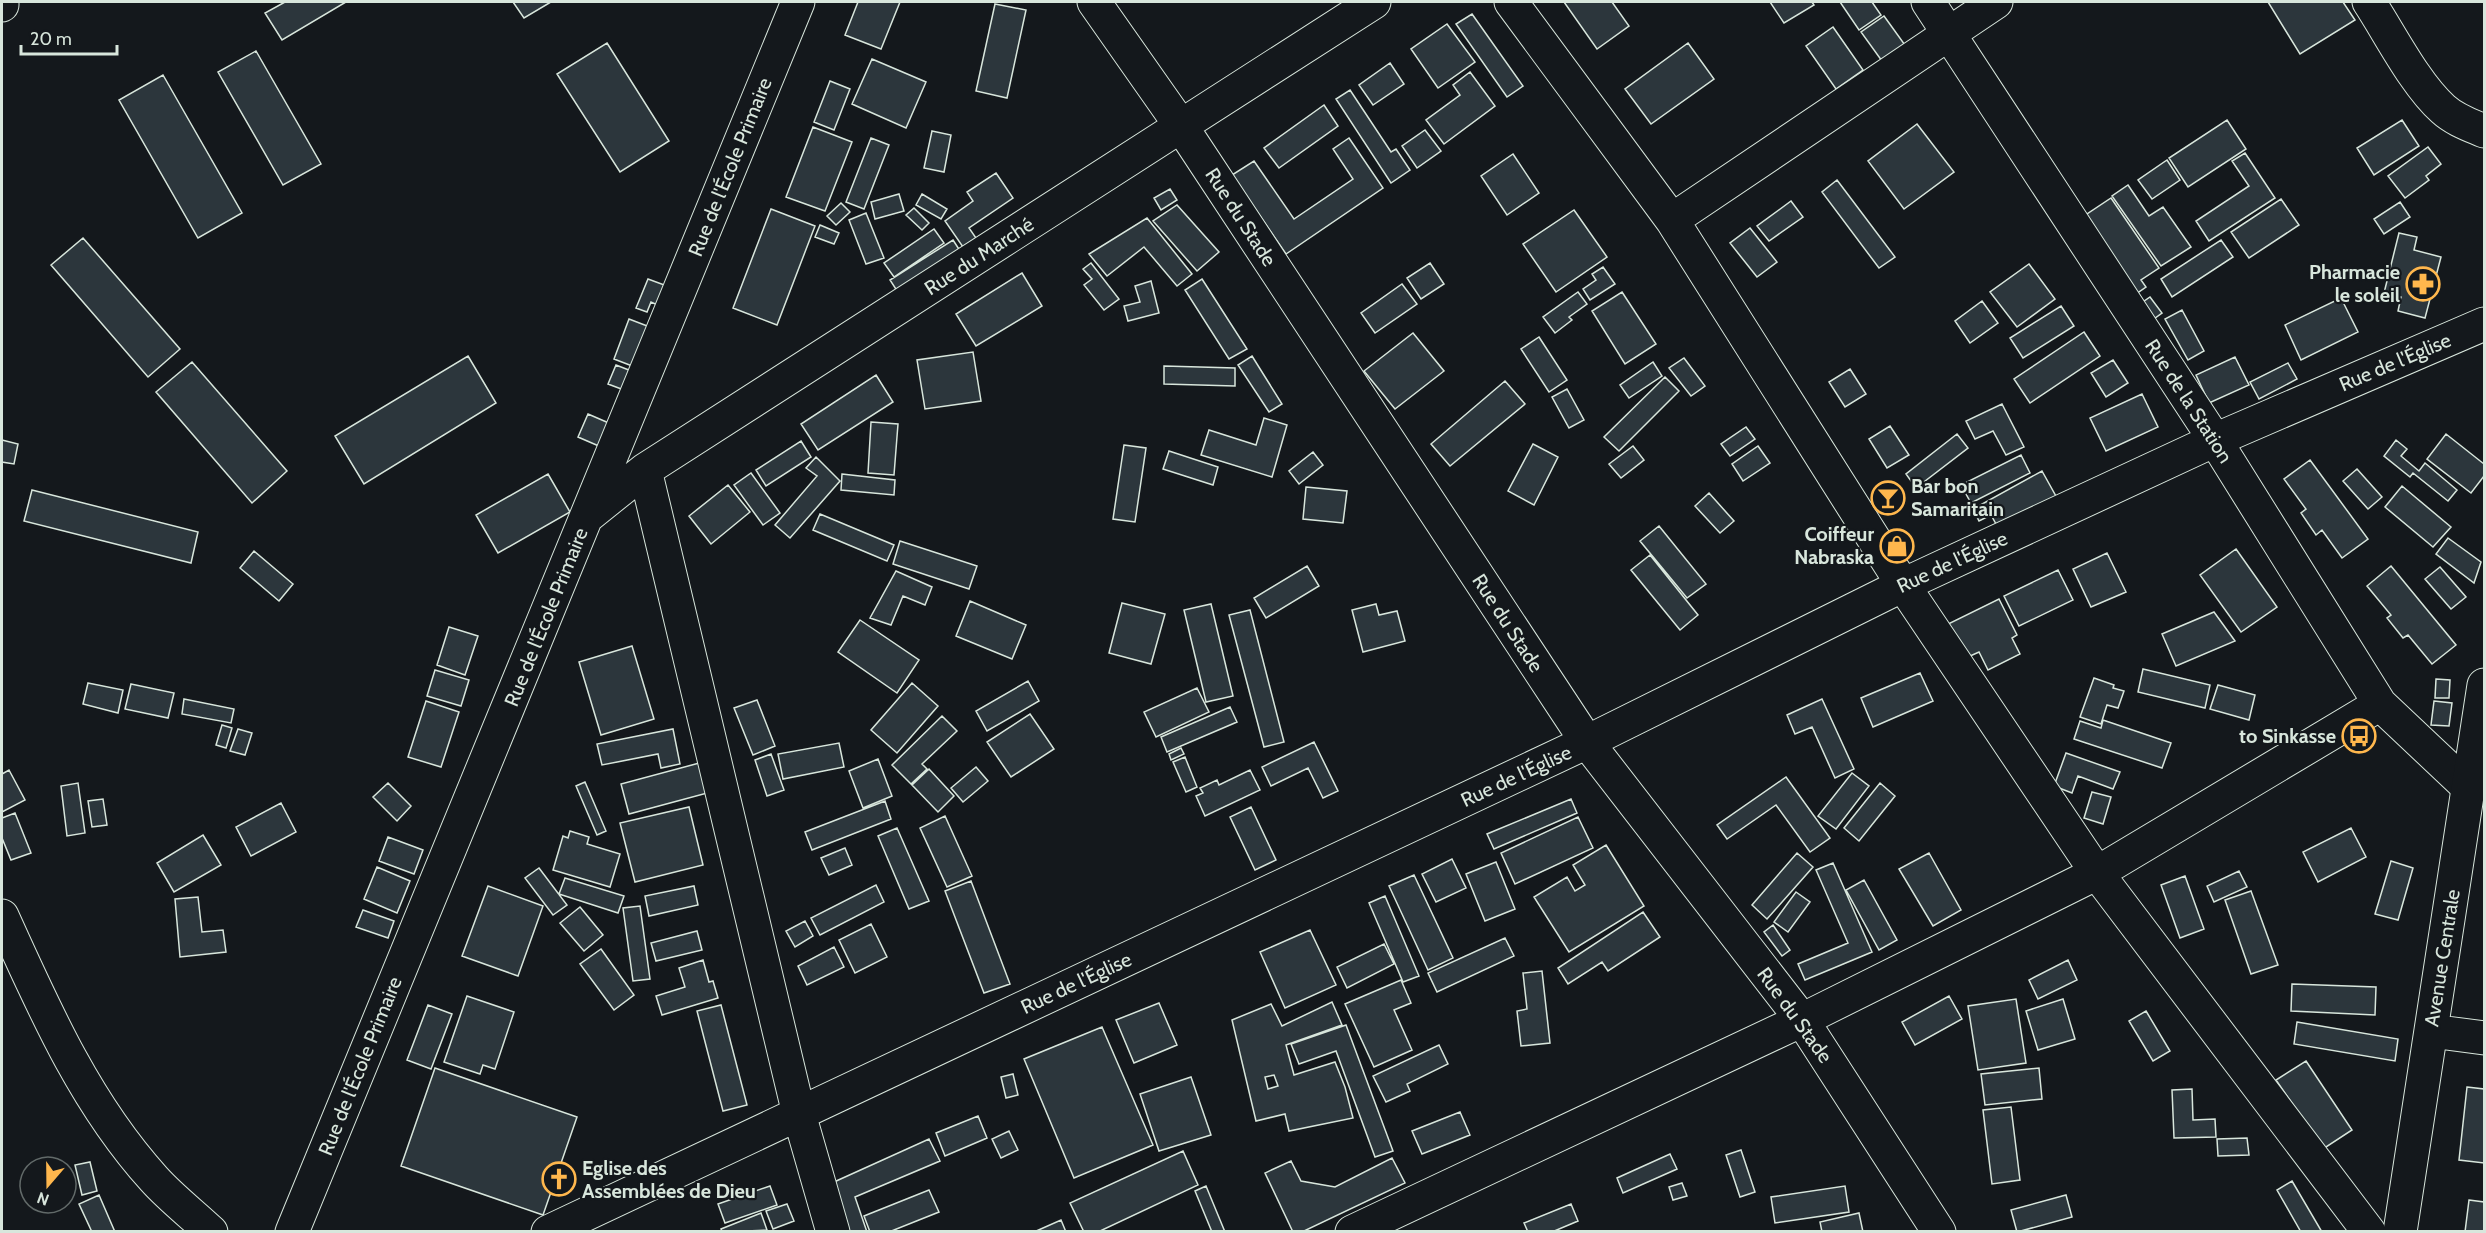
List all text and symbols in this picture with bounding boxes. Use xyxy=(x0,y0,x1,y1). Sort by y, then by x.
scale bar xyxy=(21,18,117,56)
text: 20 m xyxy=(30,28,72,50)
street label: Rue de l'École Primaire xyxy=(683,74,777,260)
street label: Rue du Stade xyxy=(1200,163,1282,271)
street label: Rue du Marché xyxy=(920,212,1038,300)
place label: Pharmacie le soleil xyxy=(2309,260,2400,307)
pharmacy icon: Pharmacie le soleil xyxy=(2405,266,2441,302)
street label: Rue de l'Église xyxy=(2335,328,2455,396)
street label: Rue de la Station xyxy=(2140,335,2238,467)
place label: Bar bon Samaritain xyxy=(1911,474,2004,521)
bar icon: Bar bon Samaritain xyxy=(1870,480,1906,516)
place label: Coiffeur Nabraska xyxy=(1794,522,1874,569)
street label: Rue de l'École Primaire xyxy=(499,524,593,710)
street label: Rue de l'Église xyxy=(1893,526,2011,598)
shop icon: Coiffeur Nabraska xyxy=(1879,528,1915,564)
street label: Rue du Stade xyxy=(1467,569,1549,677)
bus stop icon: to Sinkasse xyxy=(2341,718,2377,754)
place label: to Sinkasse xyxy=(2239,724,2336,748)
street label: Rue de l'Église xyxy=(1457,740,1575,812)
street label: Avenue Centrale xyxy=(2419,888,2465,1028)
street label: Rue de l'Église xyxy=(1017,947,1135,1019)
street label: Rue du Stade xyxy=(1752,963,1838,1067)
street label: Rue de l'École Primaire xyxy=(313,973,407,1159)
north arrow xyxy=(18,1155,78,1215)
place label: Eglise des Assemblées de Dieu xyxy=(582,1156,756,1203)
church icon: Eglise des Assemblées de Dieu xyxy=(541,1161,577,1197)
text: N xyxy=(34,1188,52,1209)

